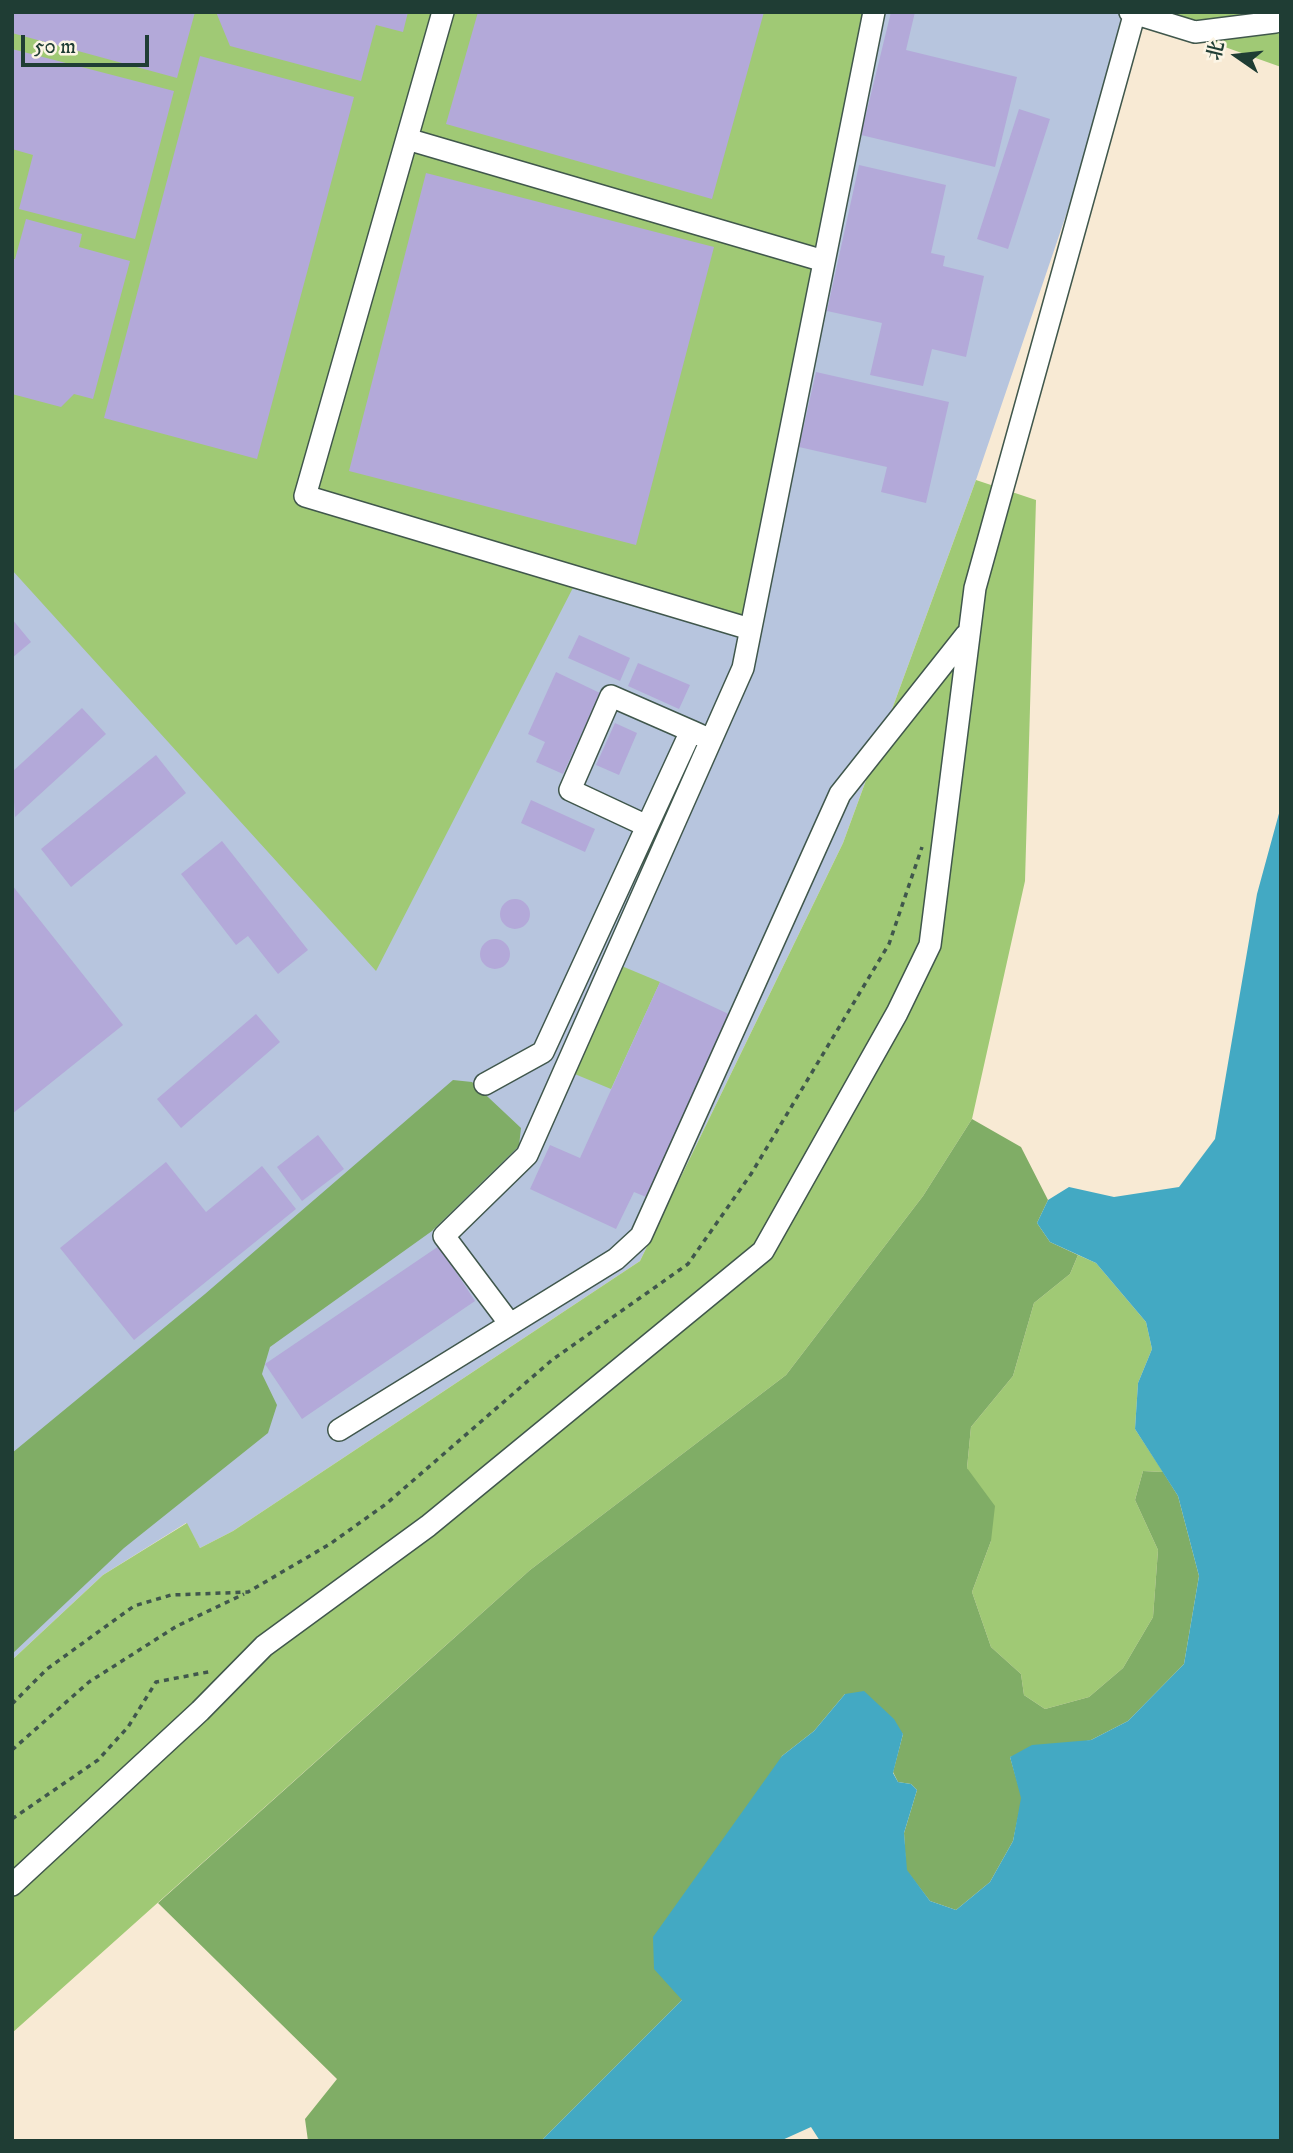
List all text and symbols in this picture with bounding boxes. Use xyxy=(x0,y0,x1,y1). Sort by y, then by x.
scale bar xyxy=(24,21,152,65)
north arrow xyxy=(1202,21,1272,91)
text: 50 m xyxy=(34,34,76,60)
text: 北 xyxy=(1203,39,1230,63)

